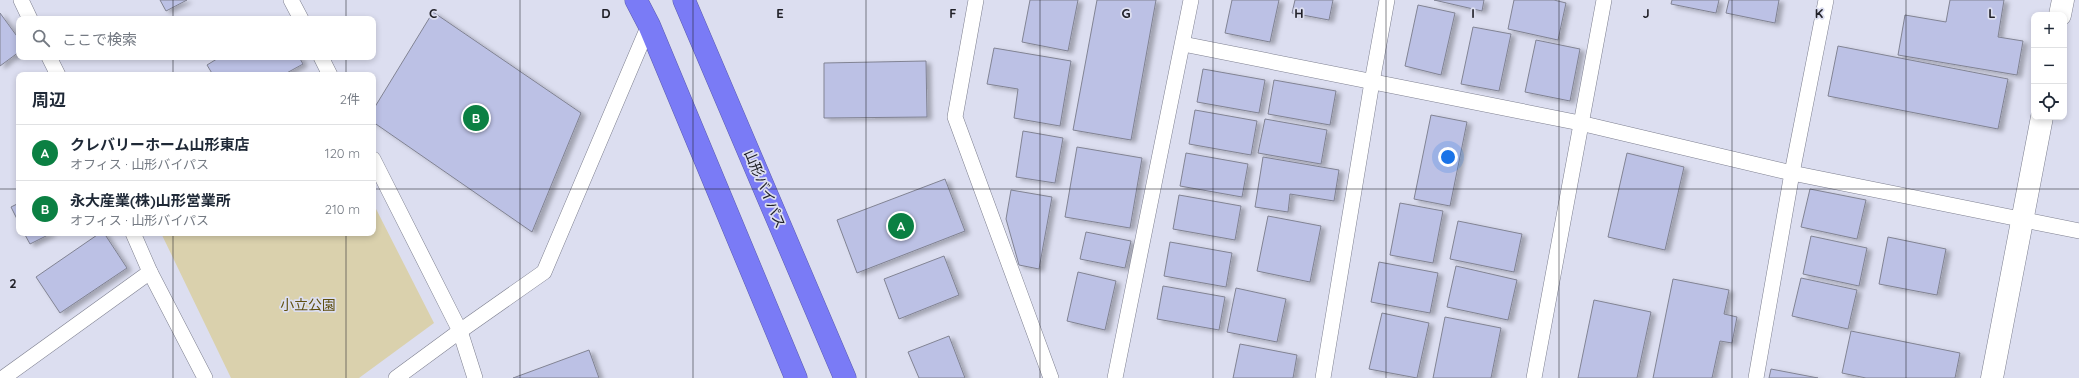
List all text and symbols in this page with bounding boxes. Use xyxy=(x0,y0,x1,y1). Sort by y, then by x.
text: C xyxy=(429,5,437,21)
text: D xyxy=(601,5,611,21)
text: E xyxy=(776,5,784,21)
text: F xyxy=(949,5,957,21)
text: G xyxy=(1121,5,1131,21)
text: H xyxy=(1294,5,1304,21)
text: I xyxy=(1471,5,1475,21)
text: J xyxy=(1642,5,1650,21)
text: K xyxy=(1815,5,1824,21)
text: L xyxy=(1988,5,1996,21)
map controls xyxy=(2031,12,2067,120)
button: + xyxy=(2031,12,2067,48)
search box xyxy=(16,16,376,60)
icon: search xyxy=(30,27,52,49)
text: ここで検索 xyxy=(62,30,137,49)
button: − xyxy=(2031,48,2067,84)
button: locate xyxy=(2031,84,2067,120)
text: 周辺 xyxy=(32,89,66,110)
text: 2件 xyxy=(340,91,360,107)
pin: B xyxy=(463,103,489,133)
text: クレバリーホーム山形東店 xyxy=(70,135,250,154)
text: A xyxy=(41,145,49,161)
text: 120 m xyxy=(325,145,360,161)
street label: 山形バイパス xyxy=(740,147,790,231)
your location xyxy=(1438,147,1458,167)
text: オフィス · 山形バイパス xyxy=(70,156,209,172)
text: 永大産業(株)山形営業所 xyxy=(70,191,231,210)
text: B xyxy=(41,201,49,217)
text: 210 m xyxy=(325,201,360,217)
pin: A xyxy=(888,211,914,241)
text: オフィス · 山形バイパス xyxy=(70,212,209,228)
text: 2 xyxy=(9,275,17,291)
park label: 小立公園 xyxy=(280,296,336,314)

